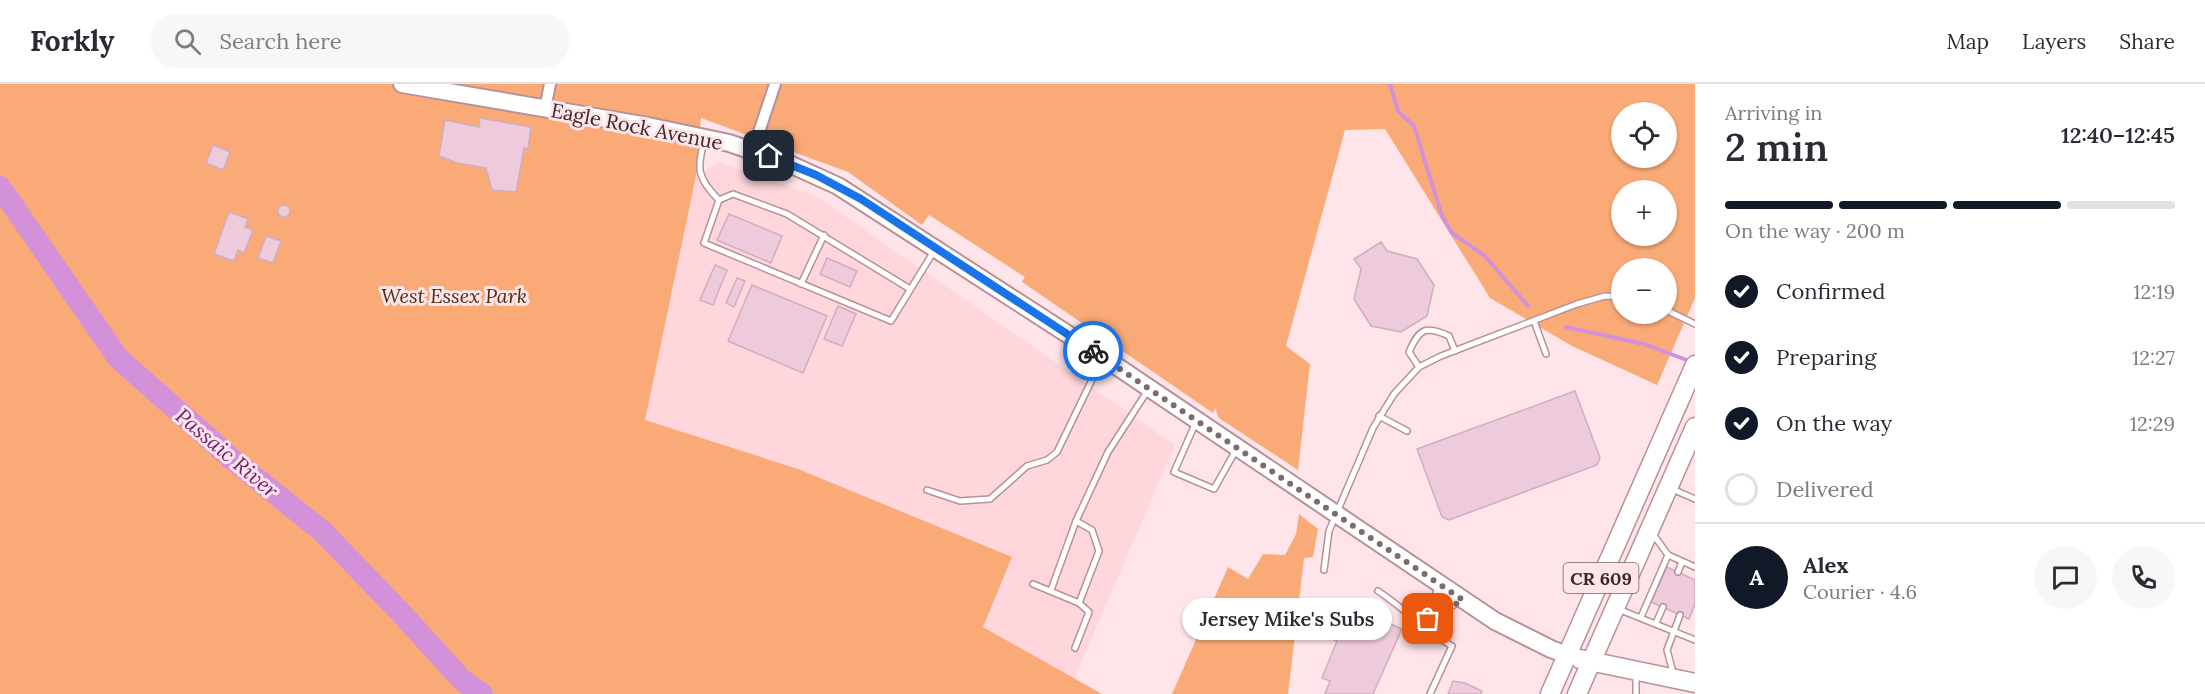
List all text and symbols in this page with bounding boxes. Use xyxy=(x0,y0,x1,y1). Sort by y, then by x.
search box xyxy=(150,14,570,68)
text: Forkly xyxy=(30,23,114,59)
icon: search xyxy=(171,25,204,58)
text: Search here xyxy=(219,27,342,55)
text: Map xyxy=(1946,28,1989,55)
text: Layers xyxy=(2022,28,2086,55)
text: Share xyxy=(2119,28,2175,55)
street label: Eagle Rock Avenue xyxy=(549,97,725,155)
text: Arriving in xyxy=(1725,100,1822,125)
map controls xyxy=(1611,102,1677,324)
button: locate xyxy=(1611,102,1677,168)
text: 12:40–12:45 xyxy=(2061,121,2175,149)
text: 2 min xyxy=(1725,122,1828,172)
pin xyxy=(743,130,794,181)
icon: home xyxy=(752,139,785,172)
button: + xyxy=(1611,180,1677,246)
text: On the way · 200 m xyxy=(1725,218,1905,243)
button: − xyxy=(1611,258,1677,324)
icon: check xyxy=(1725,275,1758,308)
text: Confirmed xyxy=(1776,277,1885,305)
text: 12:19 xyxy=(2133,279,2175,304)
park label: West Essex Park xyxy=(381,283,527,308)
courier xyxy=(1063,321,1123,381)
icon: bike xyxy=(1077,335,1110,368)
icon: check xyxy=(1725,341,1758,374)
text: Preparing xyxy=(1776,343,1876,371)
text: 12:27 xyxy=(2132,345,2175,370)
water label: Passaic River xyxy=(170,402,284,504)
icon: check xyxy=(1725,407,1758,440)
text: On the way xyxy=(1776,409,1892,437)
text: 12:29 xyxy=(2130,411,2175,436)
text: Delivered xyxy=(1776,475,1874,503)
button: chat xyxy=(2034,546,2097,609)
button: phone xyxy=(2112,546,2175,609)
text: Alex xyxy=(1803,551,1848,579)
road number: CR 609 xyxy=(1564,563,1638,593)
text: A xyxy=(1749,563,1764,591)
text: Courier · 4.6 xyxy=(1803,579,1917,604)
pin xyxy=(1402,593,1453,644)
callout: Jersey Mike's Subs xyxy=(1182,598,1392,640)
icon: bag xyxy=(1411,602,1444,635)
text: Jersey Mike's Subs xyxy=(1200,606,1374,631)

